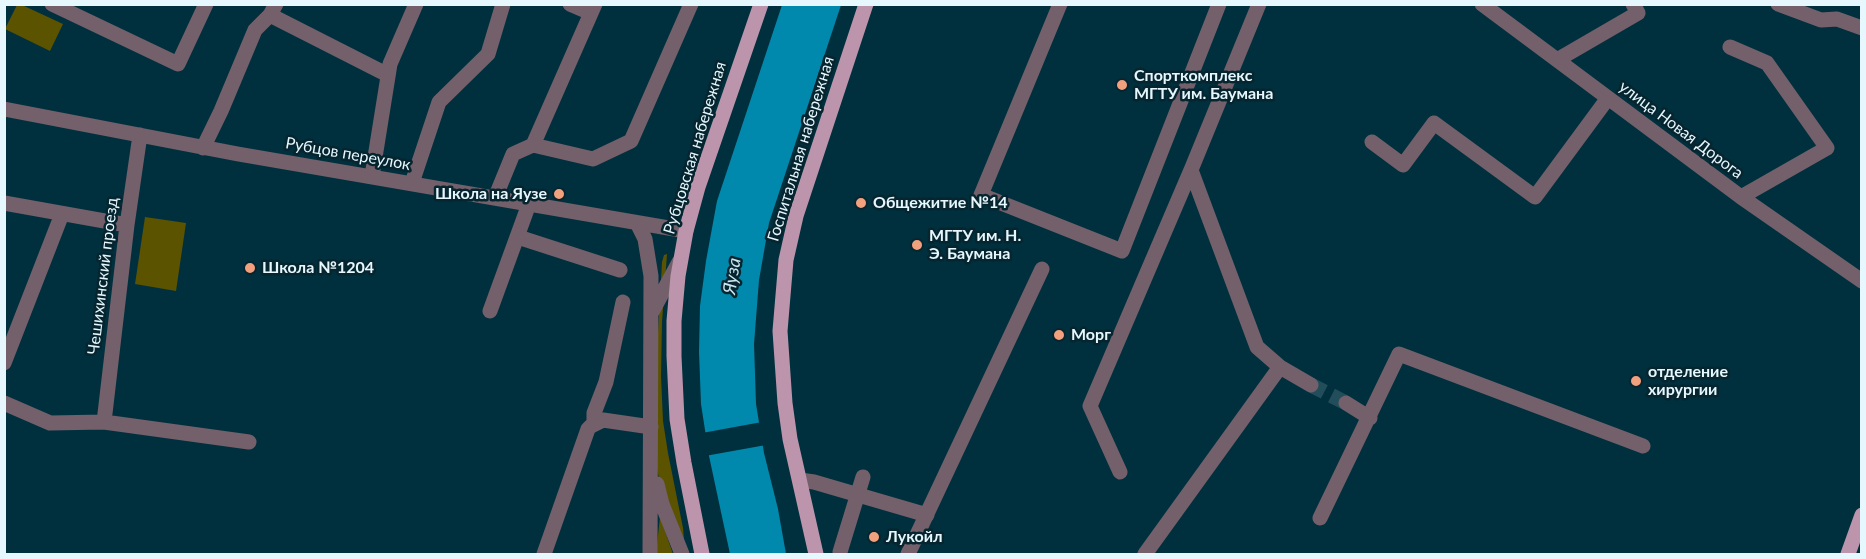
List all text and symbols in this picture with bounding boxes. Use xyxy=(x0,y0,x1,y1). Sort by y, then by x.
street label: Госпитальная набережная xyxy=(764,54,838,244)
street label: Рубцовская набережная xyxy=(660,60,730,236)
place label: Спорткомплекс МГТУ им. Баумана xyxy=(1134,66,1273,104)
street label: улица Новая Дорога xyxy=(1615,77,1747,183)
marker: Спорткомплекс МГТУ им. Баумана xyxy=(1115,78,1129,92)
street label: Рубцов переулок xyxy=(284,134,412,174)
place label: Школа на Яузе xyxy=(435,184,547,204)
marker: Школа на Яузе xyxy=(552,187,566,201)
place label: Общежитие №14 xyxy=(873,193,1008,213)
street label: Чешихинский проезд xyxy=(84,196,122,356)
marker: Общежитие №14 xyxy=(854,196,868,210)
place label: МГТУ им. Н. Э. Баумана xyxy=(929,226,1021,264)
marker: МГТУ им. Н. Э. Баумана xyxy=(910,238,924,252)
water label: Яуза xyxy=(718,256,746,296)
place label: Школа №1204 xyxy=(262,258,374,278)
marker: Школа №1204 xyxy=(243,261,257,275)
place label: Морг xyxy=(1071,325,1111,345)
marker: Морг xyxy=(1052,328,1066,342)
place label: отделение хирургии xyxy=(1648,362,1728,400)
marker: отделение хирургии xyxy=(1629,374,1643,388)
place label: Лукойл xyxy=(886,527,943,547)
marker: Лукойл xyxy=(867,530,881,544)

